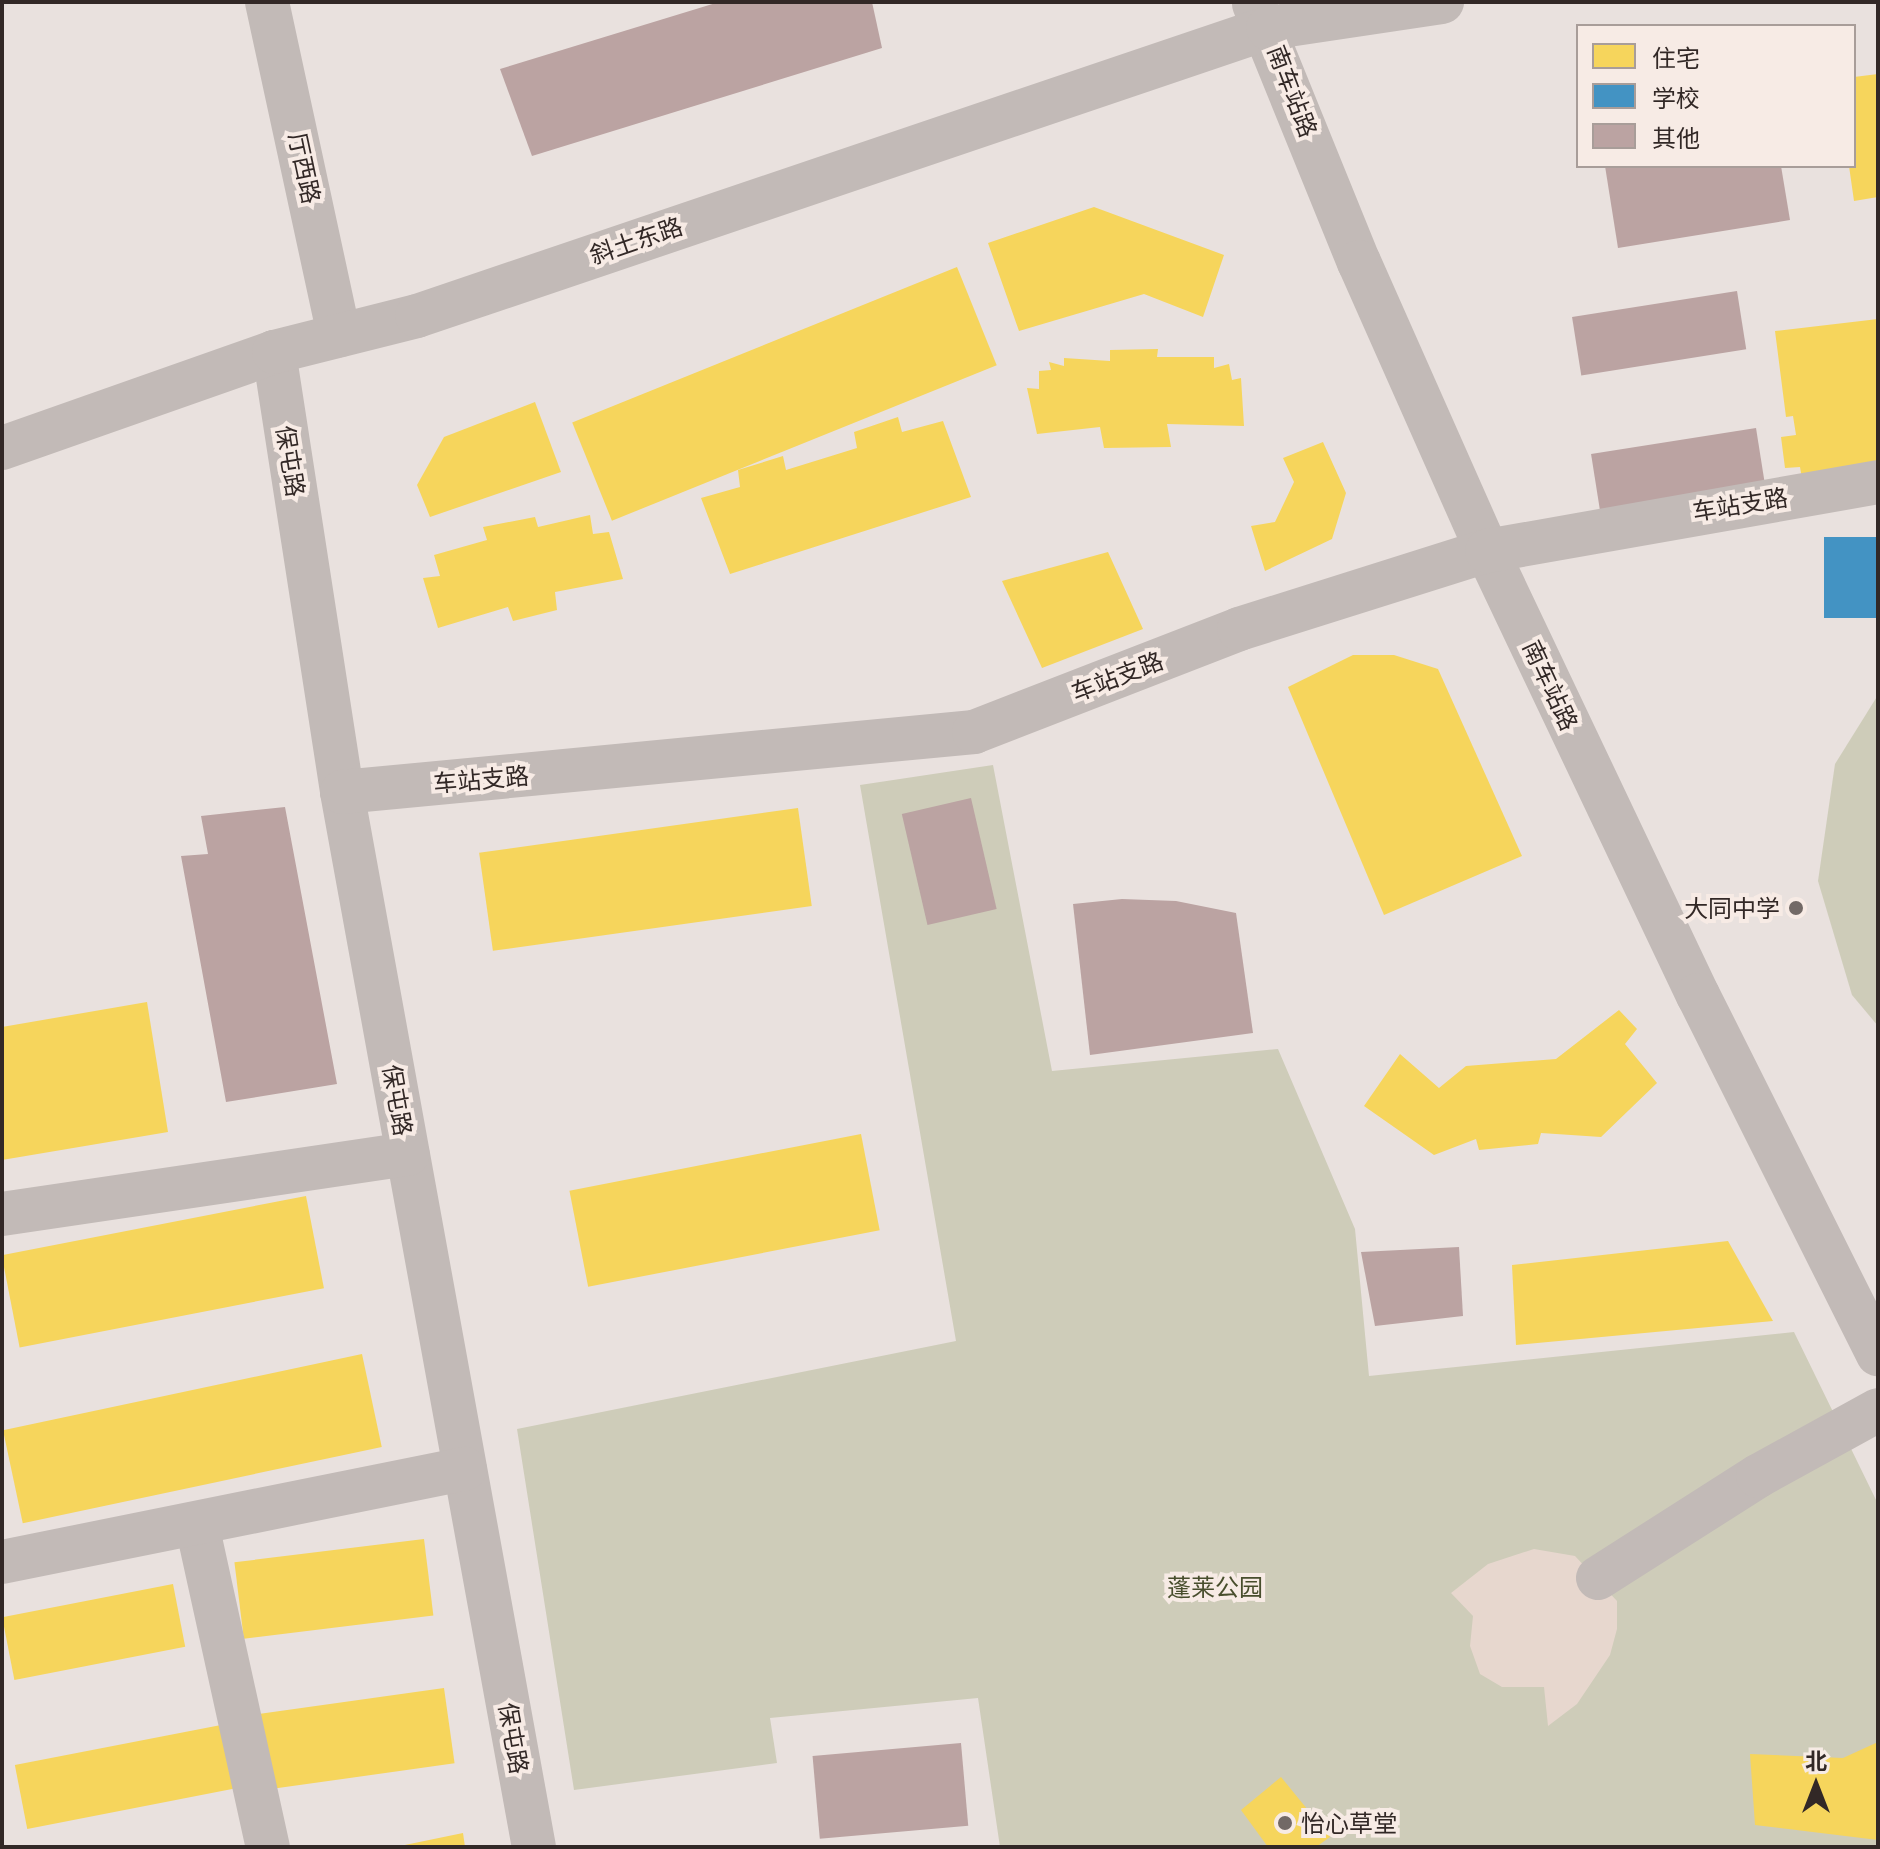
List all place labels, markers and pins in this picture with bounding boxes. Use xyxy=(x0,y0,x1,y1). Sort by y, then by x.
place label: 大同中学 xyxy=(1684,894,1780,922)
marker: 大同中学 xyxy=(1787,899,1805,917)
place label: 怡心草堂 xyxy=(1301,1809,1397,1837)
marker: 怡心草堂 xyxy=(1276,1814,1294,1832)

